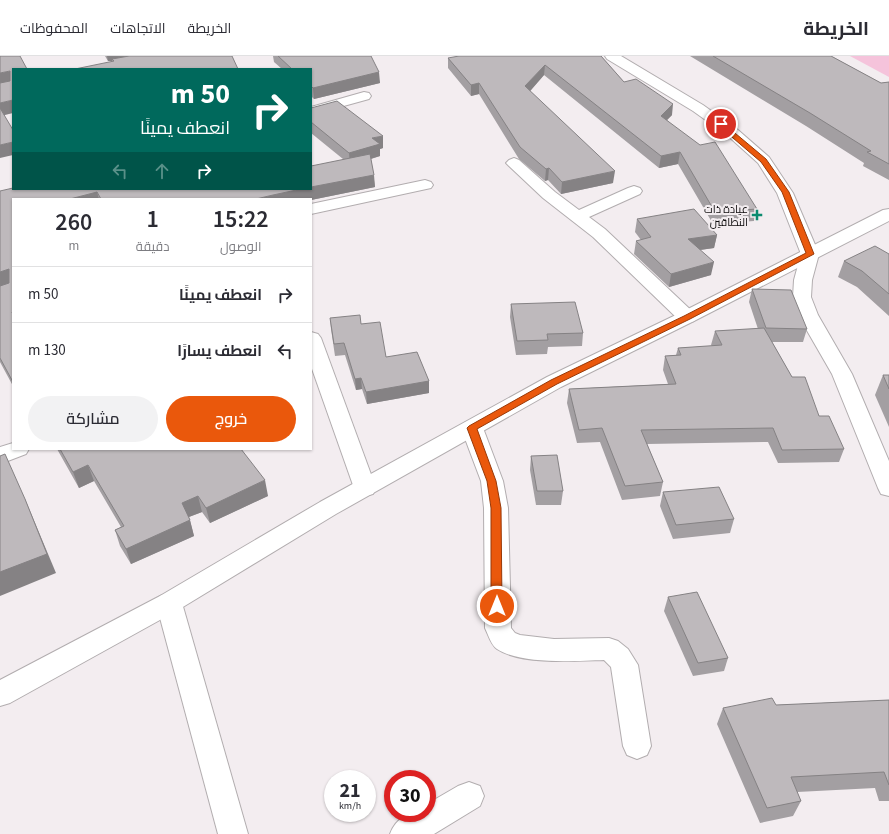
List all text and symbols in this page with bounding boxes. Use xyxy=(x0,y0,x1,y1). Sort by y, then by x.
text: الخريطة xyxy=(803,16,869,43)
text: المحفوظات xyxy=(20,19,88,39)
text: الاتجاهات xyxy=(110,19,166,39)
text: الخريطة xyxy=(188,19,231,39)
text: 50 m xyxy=(171,74,230,114)
icon: right xyxy=(244,84,296,136)
pin xyxy=(704,107,738,141)
icon: arrive xyxy=(710,113,732,135)
text: انعطف يمينًا xyxy=(140,116,230,141)
icon: left xyxy=(109,160,131,182)
icon: ahead xyxy=(151,160,173,182)
icon: right xyxy=(193,160,215,182)
text: 1 xyxy=(146,202,159,237)
text: 15:22 xyxy=(213,202,269,237)
place label: عيادة ذات النطاقين xyxy=(704,202,748,230)
text: 260 xyxy=(55,205,92,240)
marker: عيادة ذات النطاقين xyxy=(751,209,763,221)
text: m xyxy=(68,237,79,255)
text: دقيقة xyxy=(136,238,169,256)
text: الوصول xyxy=(220,238,261,256)
text: 50 m xyxy=(28,284,58,305)
icon: right xyxy=(274,284,296,306)
text: انعطف يمينًا xyxy=(179,285,262,306)
text: 130 m xyxy=(28,340,66,361)
icon: left xyxy=(274,340,296,362)
text: انعطف يسارًا xyxy=(177,341,262,362)
button: مشاركة xyxy=(28,396,158,442)
button: خروج xyxy=(166,396,296,442)
position arrow xyxy=(476,585,518,627)
speed limit sign: 30 xyxy=(384,770,436,822)
text: 21 xyxy=(339,777,361,805)
text: km/h xyxy=(339,799,361,813)

